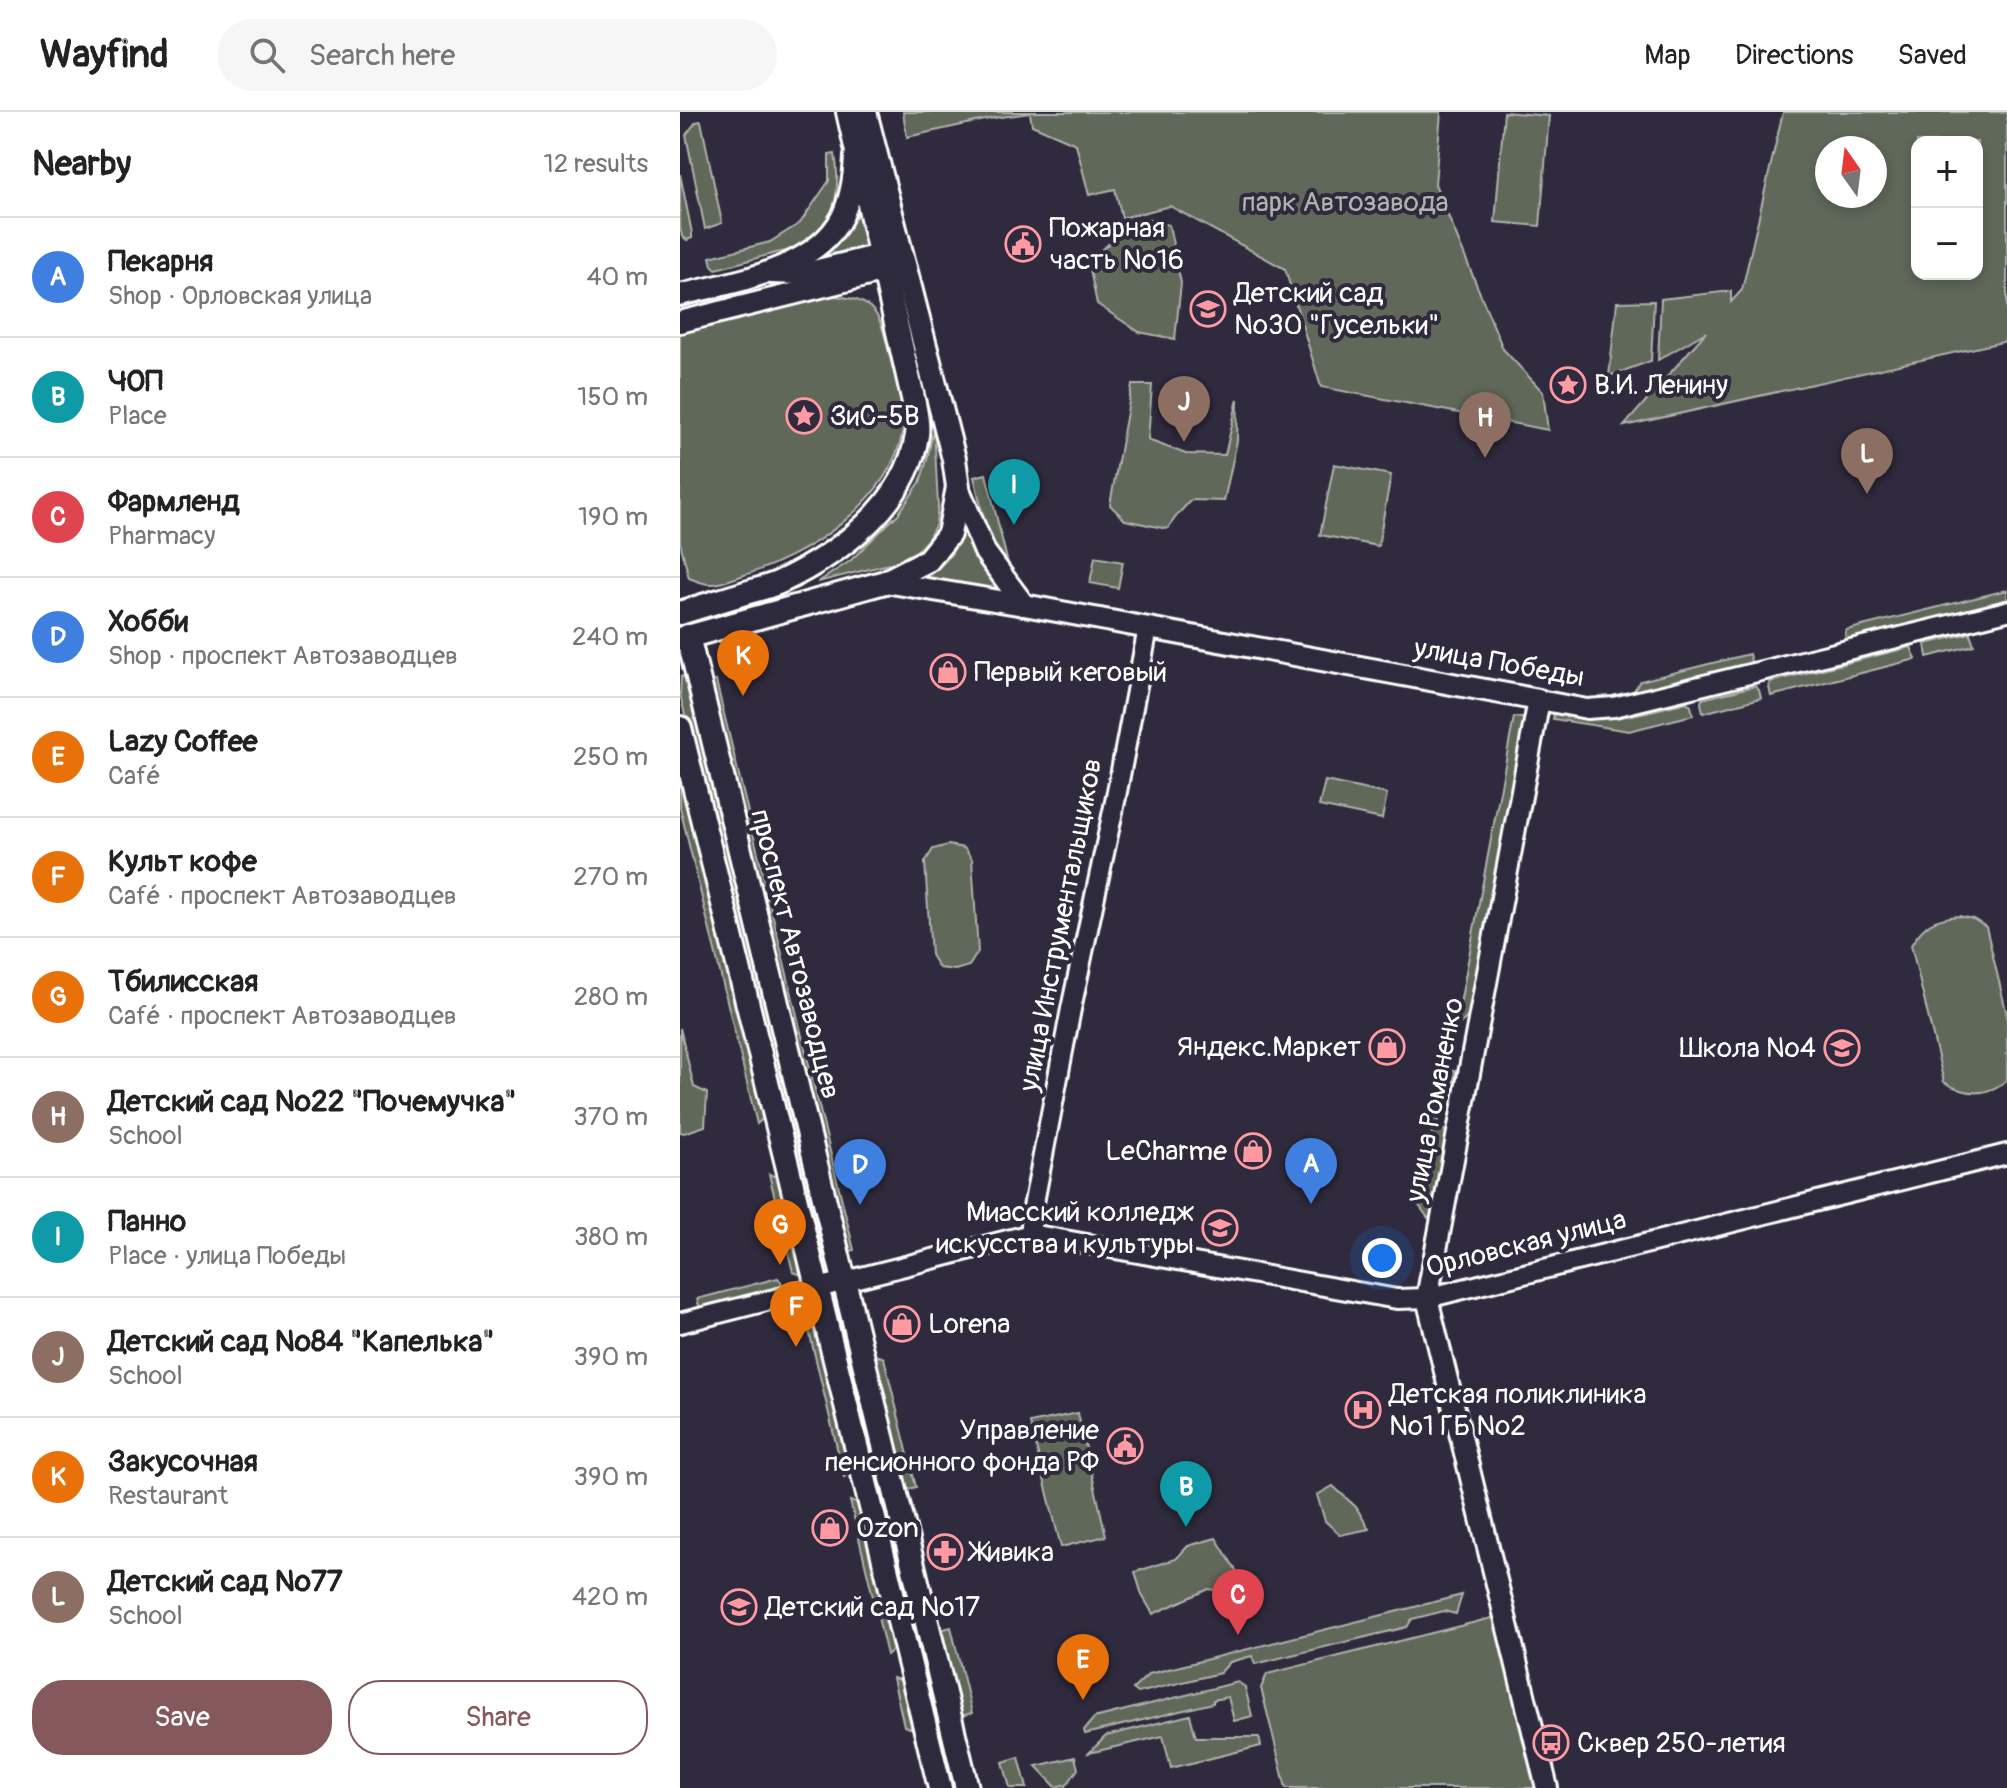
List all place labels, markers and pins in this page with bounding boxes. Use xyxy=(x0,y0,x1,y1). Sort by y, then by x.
place label: Пожарная часть №16 xyxy=(1049,211,1184,278)
public building icon: Пожарная часть №16 xyxy=(1004,225,1042,263)
place label: Детский сад №30 "Гусельки" xyxy=(1233,276,1439,343)
school or university icon: Детский сад №30 "Гусельки" xyxy=(1189,290,1227,328)
place icon: В.И. Ленину xyxy=(1549,366,1587,404)
place label: В.И. Ленину xyxy=(1594,368,1728,403)
pin: J xyxy=(1158,376,1210,442)
pin: H xyxy=(1459,392,1511,458)
place icon: ЗиС-5В xyxy=(785,397,823,435)
place label: ЗиС-5В xyxy=(830,399,920,434)
pin: L xyxy=(1841,428,1893,494)
pin: I xyxy=(988,459,1040,525)
pin: K xyxy=(717,630,769,696)
shop icon: Первый кеговый xyxy=(929,653,967,691)
place label: Первый кеговый xyxy=(974,655,1167,690)
shop icon: Яндекс.Маркет xyxy=(1368,1028,1406,1066)
school or university icon: Школа №4 xyxy=(1823,1029,1861,1067)
place label: Яндекс.Маркет xyxy=(1177,1030,1361,1065)
place label: Школа №4 xyxy=(1680,1031,1816,1066)
shop icon: LeCharme xyxy=(1234,1132,1272,1170)
place label: LeCharme xyxy=(1105,1134,1227,1169)
pin: A xyxy=(1285,1138,1337,1204)
pin: D xyxy=(834,1139,886,1205)
place label: Миасский колледж искусства и культуры xyxy=(936,1195,1194,1262)
pin: G xyxy=(754,1199,806,1265)
school or university icon: Миасский колледж искусства и культуры xyxy=(1201,1209,1239,1247)
pin: F xyxy=(770,1281,822,1347)
shop icon: Lorena xyxy=(883,1305,921,1343)
place label: Lorena xyxy=(928,1307,1010,1342)
place label: Детская поликлиника №1 ГБ №2 xyxy=(1388,1377,1647,1444)
hospital icon: Детская поликлиника №1 ГБ №2 xyxy=(1344,1391,1382,1429)
place label: Управление пенсионного фонда РФ xyxy=(824,1413,1099,1480)
public building icon: Управление пенсионного фонда РФ xyxy=(1106,1427,1144,1465)
pin: B xyxy=(1160,1461,1212,1527)
shop icon: Ozon xyxy=(811,1509,849,1547)
place label: Ozon xyxy=(856,1511,919,1546)
pharmacy icon: Живика xyxy=(926,1533,964,1571)
place label: Живика xyxy=(967,1535,1054,1570)
pin: C xyxy=(1212,1569,1264,1635)
school or university icon: Детский сад №17 xyxy=(720,1588,758,1626)
place label: Детский сад №17 xyxy=(764,1590,980,1625)
pin: E xyxy=(1057,1634,1109,1700)
bus stop icon: Сквер 250-летия xyxy=(1532,1724,1570,1762)
place label: Сквер 250-летия xyxy=(1577,1726,1786,1761)

